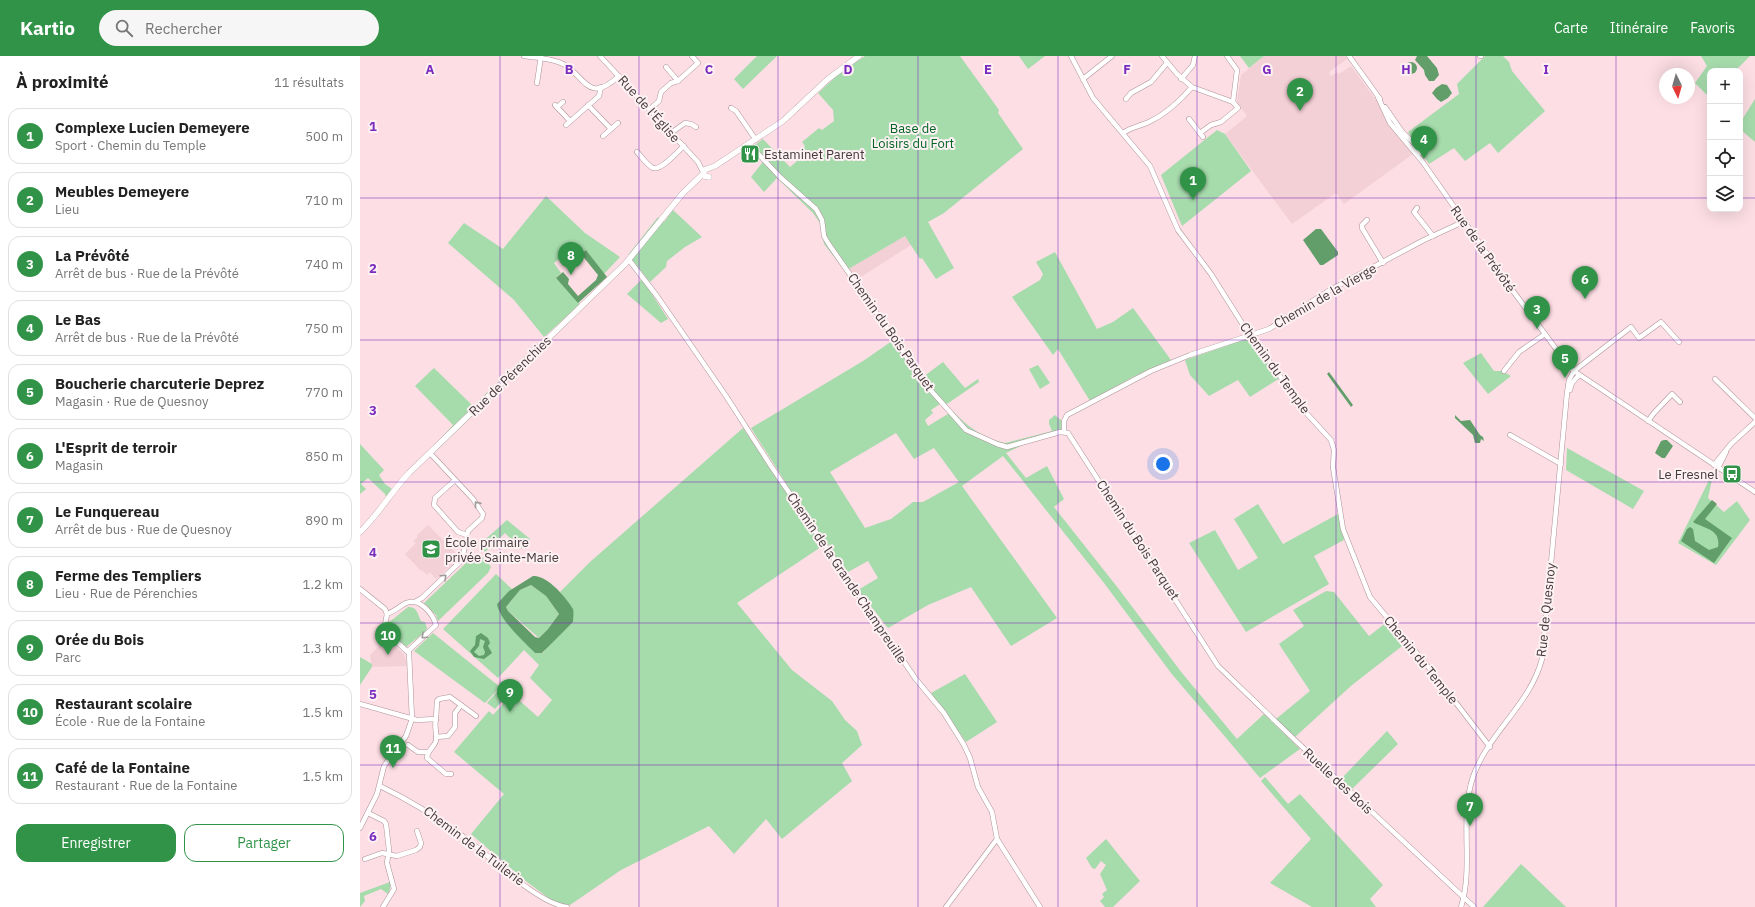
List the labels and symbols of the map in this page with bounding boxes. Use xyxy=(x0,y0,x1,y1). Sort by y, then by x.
text: A xyxy=(426,61,435,78)
text: B xyxy=(565,61,574,78)
text: C xyxy=(705,61,714,78)
text: D xyxy=(843,61,853,78)
text: E xyxy=(984,61,992,78)
text: F xyxy=(1123,61,1131,78)
text: G xyxy=(1262,61,1272,78)
text: H xyxy=(1401,61,1411,78)
text: I xyxy=(1543,61,1549,78)
north arrow xyxy=(1659,68,1695,104)
street label: Rue de l'Église xyxy=(614,72,684,146)
pin: 2 xyxy=(1287,78,1313,111)
text: 1 xyxy=(369,118,377,135)
park label: Base de Loisirs du Fort xyxy=(872,120,954,152)
pin: 4 xyxy=(1411,126,1437,159)
restaurant icon: Estaminet Parent xyxy=(739,143,761,165)
place label: Estaminet Parent xyxy=(764,146,865,163)
pin: 1 xyxy=(1180,167,1206,200)
street label: Rue de la Prévôté xyxy=(1447,202,1519,296)
pin: 8 xyxy=(558,242,584,275)
text: 2 xyxy=(369,260,377,277)
street label: Chemin de la Vierge xyxy=(1271,260,1379,332)
pin: 6 xyxy=(1572,266,1598,299)
street label: Chemin du Bois Parquet xyxy=(844,270,938,394)
pin: 3 xyxy=(1524,296,1550,329)
street label: Chemin du Temple xyxy=(1236,319,1314,417)
street label: Rue de Pérenchies xyxy=(465,332,555,420)
pin: 5 xyxy=(1552,345,1578,378)
text: 3 xyxy=(369,402,377,419)
your location xyxy=(1153,454,1173,474)
bus stop icon: Le Fresnel xyxy=(1721,463,1743,485)
place label: Le Fresnel xyxy=(1658,466,1718,483)
street label: Chemin du Bois Parquet xyxy=(1093,477,1183,603)
street label: Chemin de la Grande Champreuille xyxy=(783,489,911,667)
one-way arrow xyxy=(475,502,482,509)
place label: École primaire privée Sainte-Marie xyxy=(445,534,559,566)
school or university icon: École primaire privée Sainte-Marie xyxy=(420,538,442,560)
text: 4 xyxy=(369,544,377,561)
street label: Rue de Quesnoy xyxy=(1533,561,1559,658)
one-way arrow xyxy=(439,574,447,582)
street label: Chemin du Temple xyxy=(1380,612,1462,708)
pin: 10 xyxy=(375,622,401,655)
one-way arrow xyxy=(421,631,429,639)
pin: 9 xyxy=(497,679,523,712)
text: 5 xyxy=(369,686,377,703)
pin: 11 xyxy=(380,735,406,768)
street label: Ruelle des Bois xyxy=(1299,744,1377,818)
pin: 7 xyxy=(1457,793,1483,826)
street label: Chemin de la Tuilerie xyxy=(420,802,528,890)
text: 6 xyxy=(369,828,377,845)

